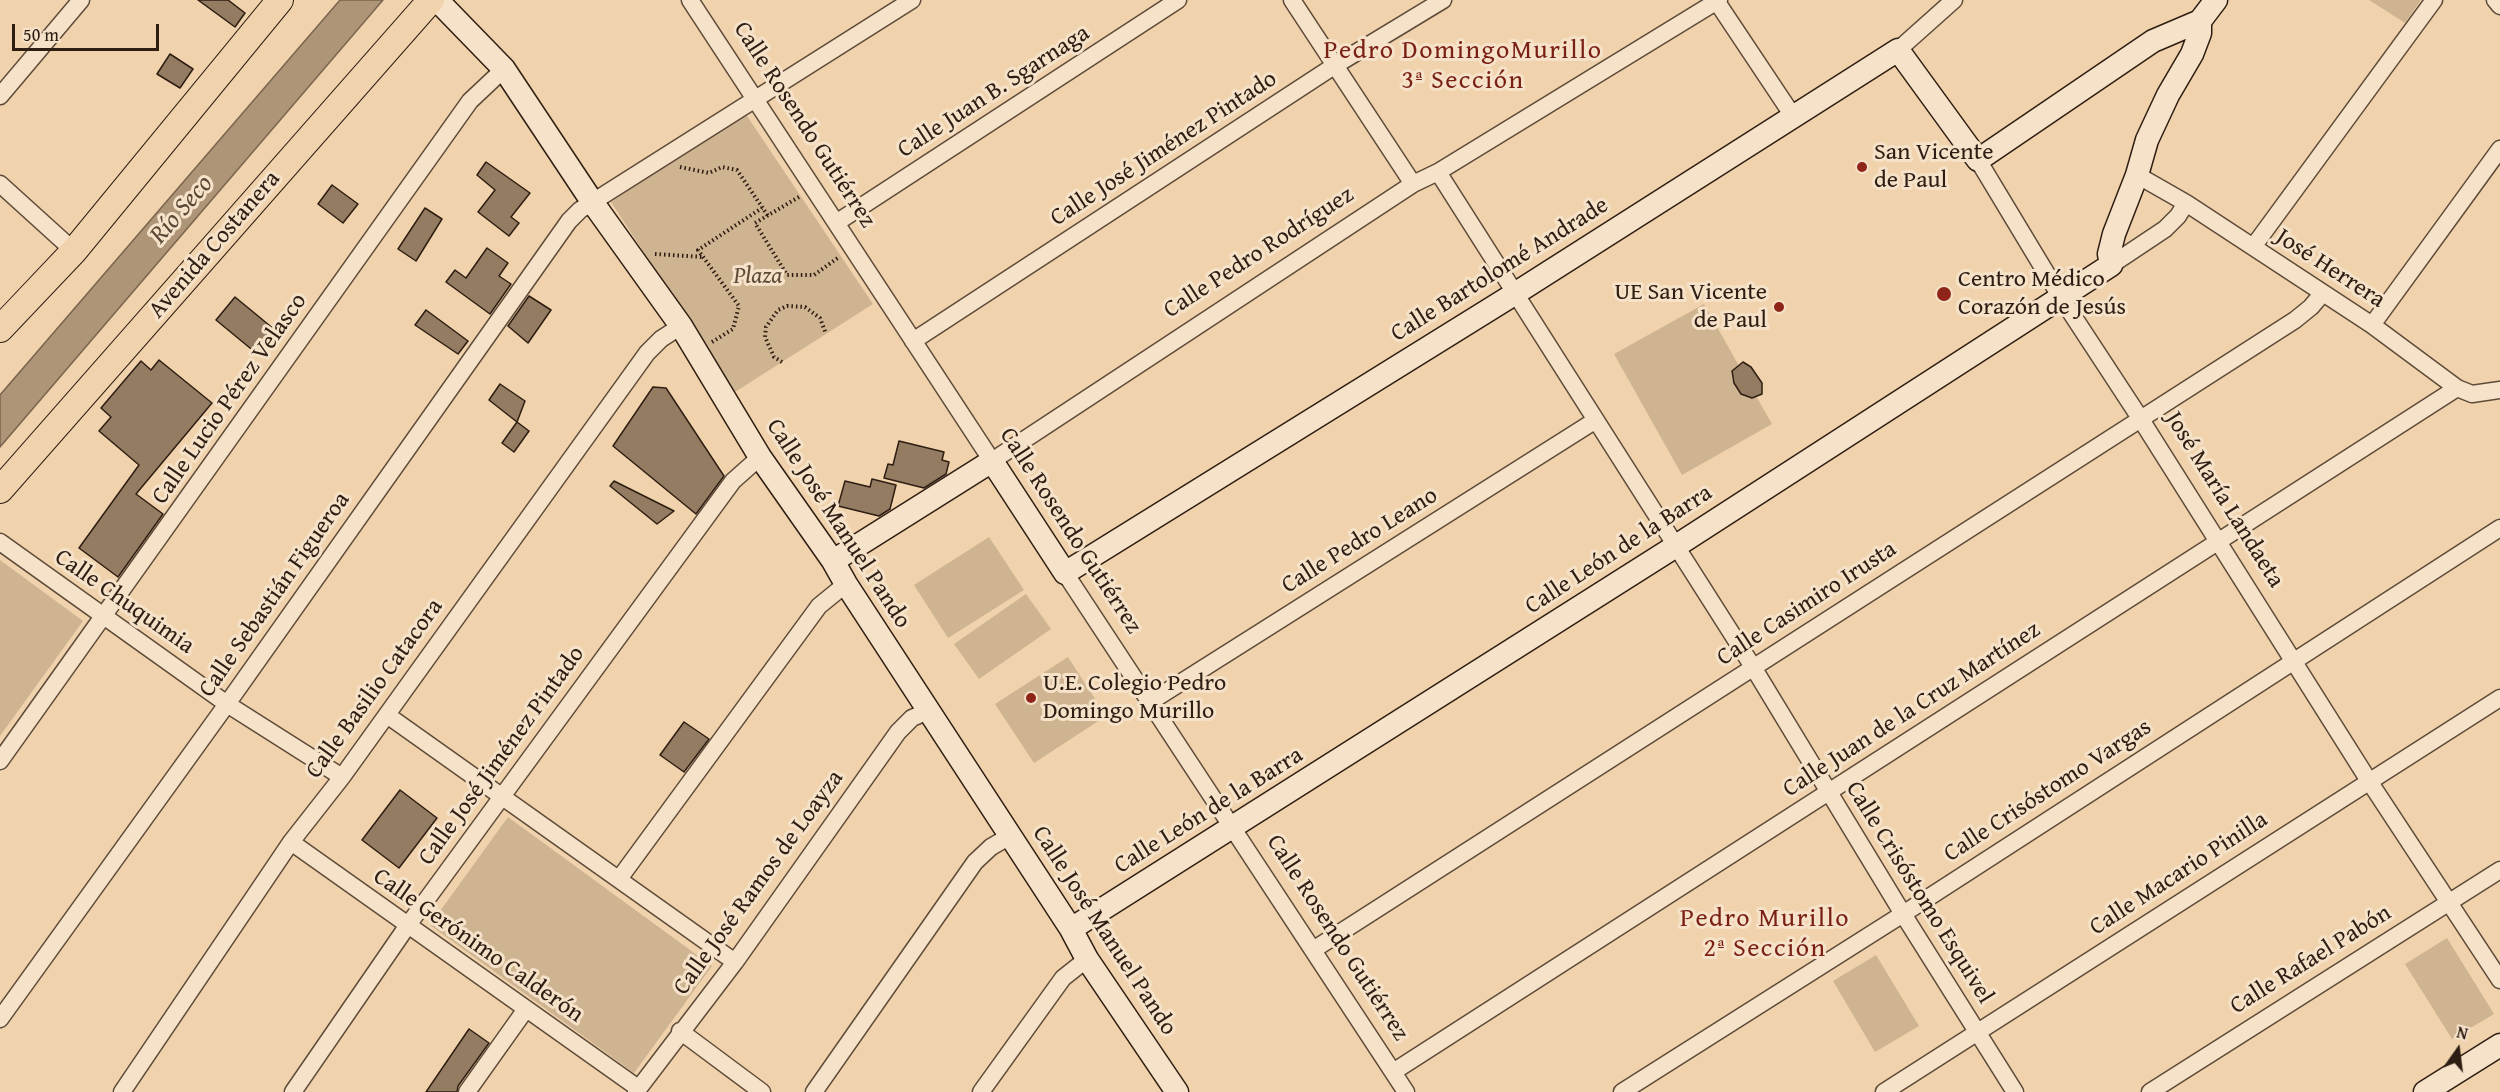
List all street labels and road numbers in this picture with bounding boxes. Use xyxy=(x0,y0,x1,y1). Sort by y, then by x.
street label: Calle Rosendo Gutiérrez xyxy=(727,17,881,233)
street label: Calle Juan B. Sgarnaga xyxy=(893,19,1095,165)
street label: Calle José Jiménez Pintado xyxy=(1045,65,1283,233)
street label: Avenida Costanera xyxy=(143,165,287,325)
street label: Calle Pedro Rodríguez xyxy=(1159,181,1359,325)
street label: Calle Bartolomé Andrade xyxy=(1386,191,1614,349)
street label: José Herrera xyxy=(2270,223,2390,315)
street label: Calle Lucio Pérez Velasco xyxy=(146,288,314,510)
street label: José María Landaeta xyxy=(2158,407,2290,593)
street label: Calle José Manuel Pando xyxy=(760,414,916,634)
street label: Calle Rosendo Gutiérrez xyxy=(993,423,1147,639)
street label: Calle León de la Barra xyxy=(1520,479,1718,621)
street label: Calle Pedro Leano xyxy=(1277,482,1443,600)
street label: Calle Sebastián Figueroa xyxy=(193,487,357,703)
street label: Calle Casimiro Irusta xyxy=(1712,535,1902,673)
street label: Calle Chuquimia xyxy=(49,543,199,661)
street label: Calle Basilio Catacora xyxy=(300,594,450,784)
street label: Calle Juan de la Cruz Martínez xyxy=(1778,616,2046,804)
street label: Calle José Jiménez Pintado xyxy=(413,641,591,871)
street label: Calle Crisóstomo Vargas xyxy=(1939,713,2157,869)
street label: Calle León de la Barra xyxy=(1109,741,1309,881)
street label: Calle José Ramos de Loayza xyxy=(668,765,850,1001)
street label: Calle Crisóstomo Esquivel xyxy=(1839,777,1999,1009)
street label: Calle Macario Pinilla xyxy=(2085,806,2273,942)
street label: Calle José Manuel Pando xyxy=(1026,821,1182,1041)
street label: Calle Rosendo Gutiérrez xyxy=(1260,830,1414,1046)
street label: Calle Gerónimo Calderón xyxy=(367,862,589,1030)
street label: Calle Rafael Pabón xyxy=(2225,899,2397,1021)

